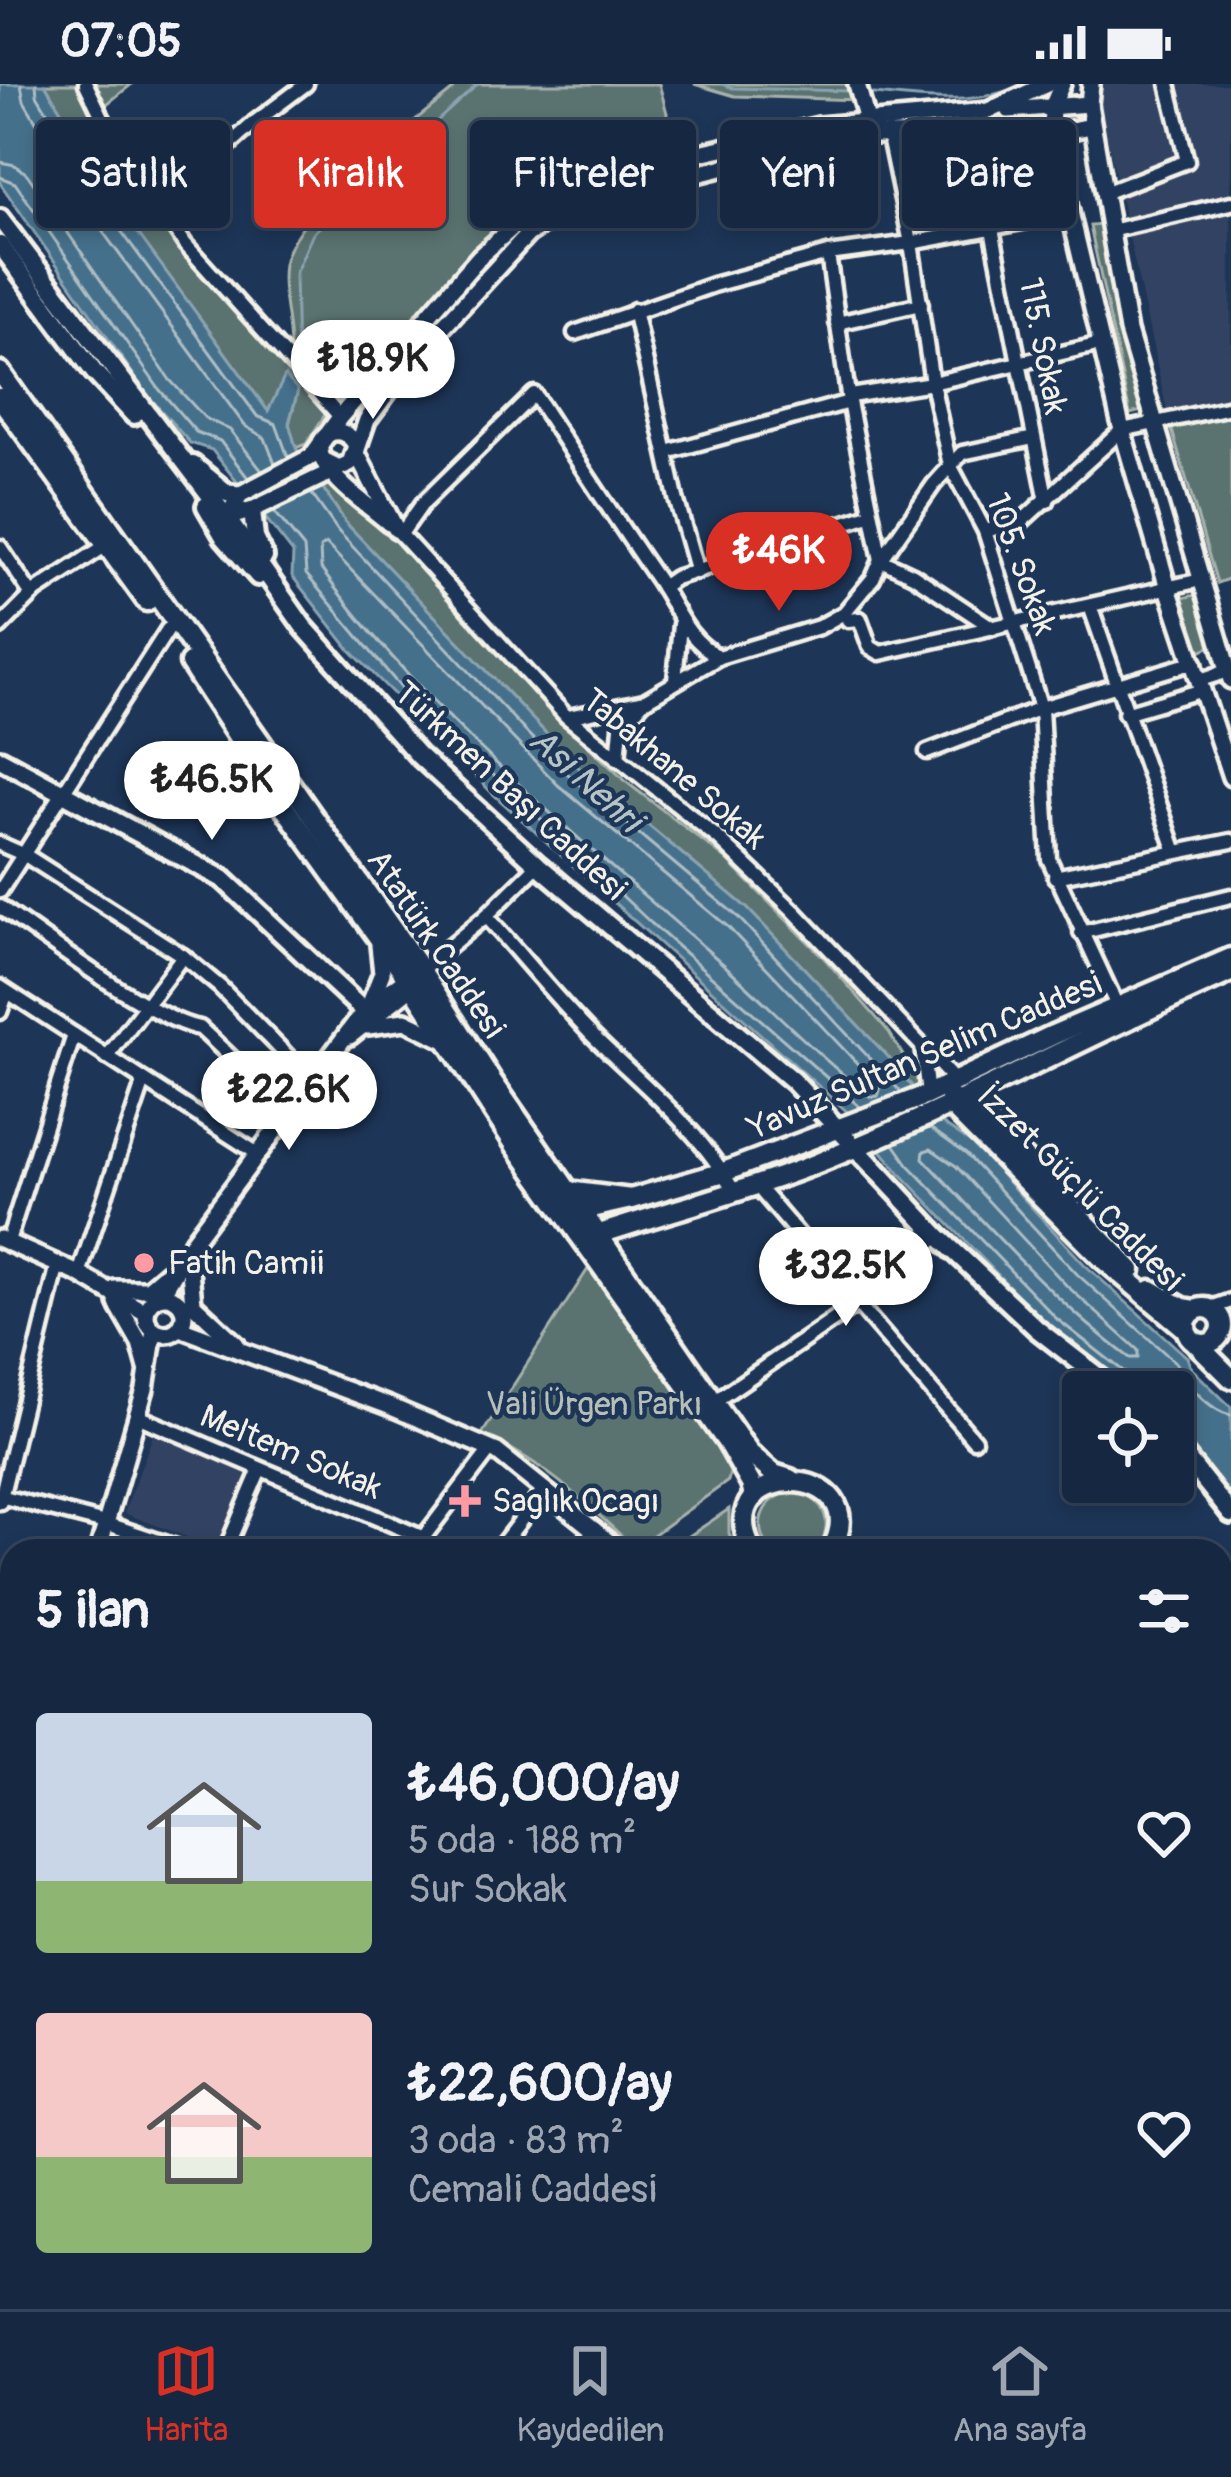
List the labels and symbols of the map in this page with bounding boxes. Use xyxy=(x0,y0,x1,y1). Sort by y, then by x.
street label: 115. Sokak xyxy=(1010,274,1076,418)
pin: ₺18.9K xyxy=(275,320,471,422)
street label: 105. Sokak xyxy=(977,488,1066,641)
pin: ₺46K xyxy=(708,512,850,614)
street label: Türkmen Başı Caddesi xyxy=(385,673,635,909)
street label: Tabakhane Sokak xyxy=(573,680,775,858)
water label: Asi Nehri xyxy=(520,718,655,846)
pin: ₺46.5K xyxy=(114,741,310,843)
street label: Atatürk Caddesi xyxy=(358,842,514,1046)
street label: Yavuz Sultan Selim Caddesi xyxy=(741,963,1108,1150)
pin: ₺22.6K xyxy=(191,1051,387,1153)
street label: İzzet Güçlü Caddesi xyxy=(968,1076,1192,1300)
pin: ₺32.5K xyxy=(748,1227,944,1329)
place label: Fatih Camii xyxy=(168,1243,324,1284)
marker: Fatih Camii xyxy=(131,1250,157,1276)
park label: Vali Ürgen Parkı xyxy=(486,1384,702,1425)
street label: Meltem Sokak xyxy=(194,1395,388,1509)
place label: Saglık Ocagı xyxy=(492,1481,659,1522)
marker: Saglık Ocagı xyxy=(449,1485,481,1517)

